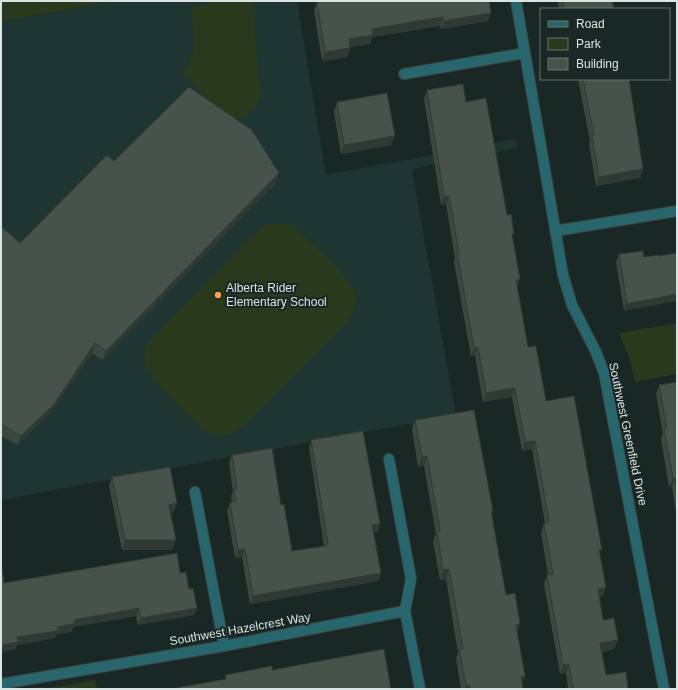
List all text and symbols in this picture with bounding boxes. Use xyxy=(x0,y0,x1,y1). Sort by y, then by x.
legend xyxy=(540,8,670,80)
text: Road xyxy=(576,17,605,31)
text: Park xyxy=(576,37,602,51)
text: Building xyxy=(576,57,619,71)
place label: Alberta Rider Elementary School xyxy=(226,281,327,309)
marker: Alberta Rider Elementary School xyxy=(213,290,223,300)
street label: Southwest Greenfield Drive xyxy=(606,361,650,507)
street label: Southwest Hazelcrest Way xyxy=(168,610,312,648)

